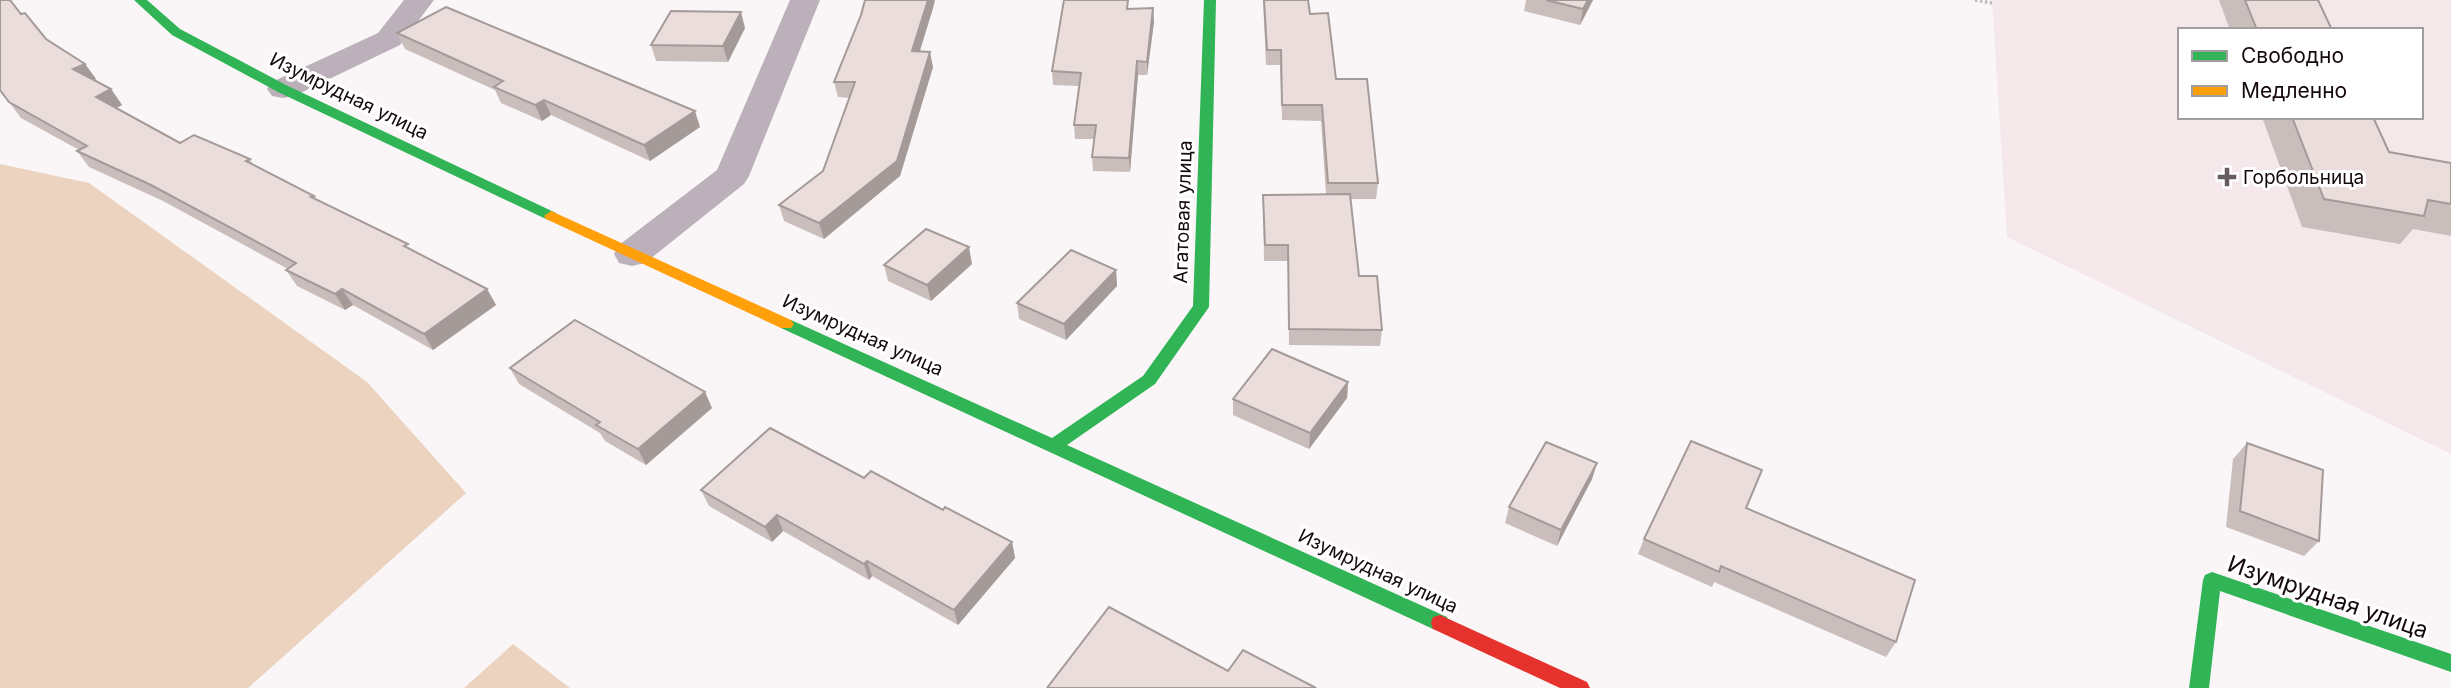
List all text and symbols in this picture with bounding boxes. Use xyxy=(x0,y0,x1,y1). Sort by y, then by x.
legend xyxy=(2178,28,2423,119)
text: Свободно xyxy=(2241,43,2344,68)
street label: Изумрудная улица xyxy=(266,48,432,144)
text: Медленно xyxy=(2241,78,2347,103)
street label: Агатовая улица xyxy=(1169,140,1197,284)
place label: Горбольница xyxy=(2243,166,2364,189)
marker: Горбольница xyxy=(2217,167,2237,187)
street label: Изумрудная улица xyxy=(779,289,947,381)
street label: Изумрудная улица xyxy=(1295,524,1461,618)
street label: Изумрудная улица xyxy=(2224,550,2432,644)

